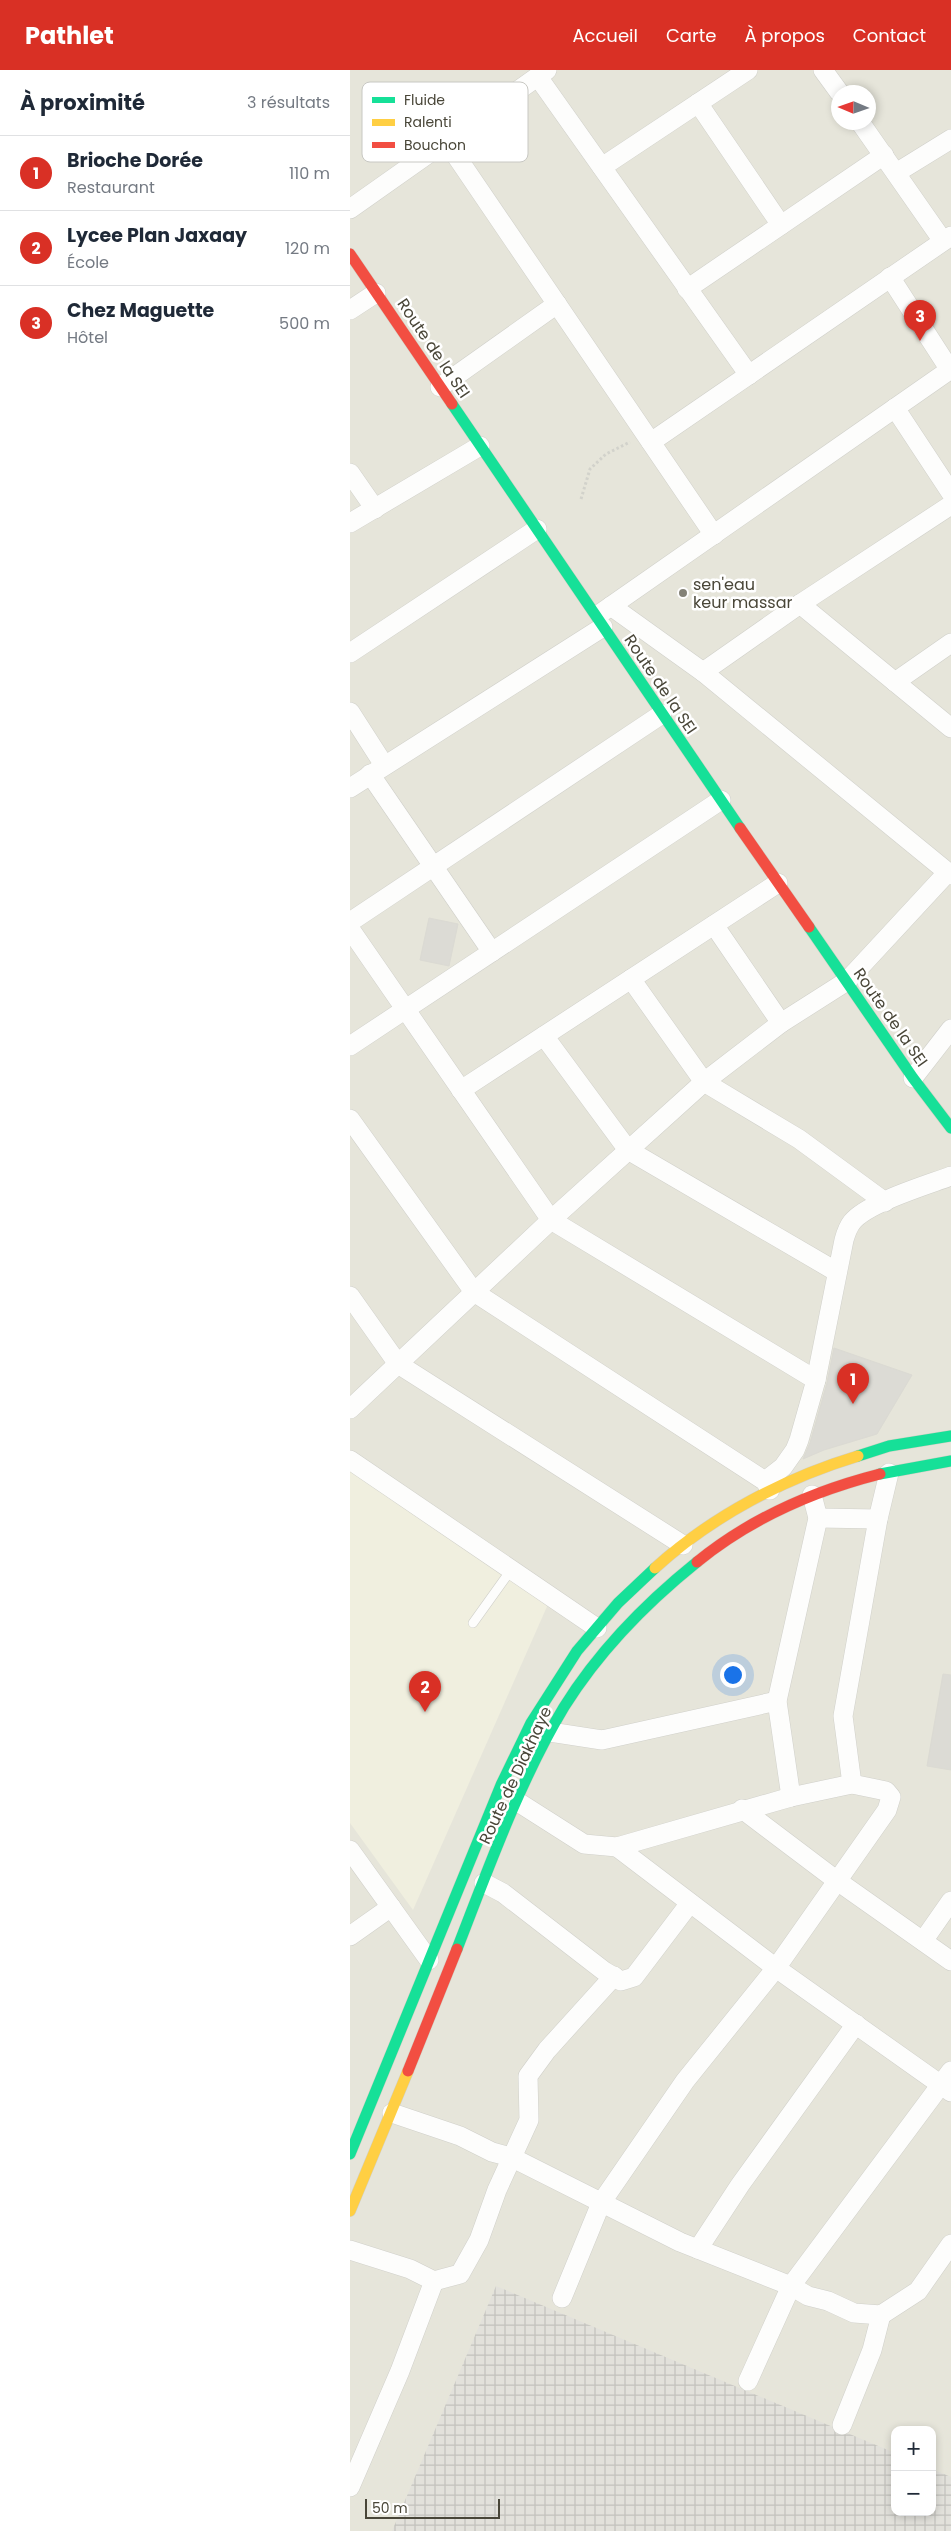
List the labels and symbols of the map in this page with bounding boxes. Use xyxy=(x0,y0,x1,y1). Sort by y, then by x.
legend xyxy=(362,82,528,162)
north arrow xyxy=(831,85,876,130)
text: Fluide xyxy=(404,90,445,110)
text: Ralenti xyxy=(404,112,452,132)
text: Bouchon xyxy=(404,135,466,155)
street label: Route de la SEI xyxy=(392,294,475,403)
pin: 3 xyxy=(904,300,936,341)
place label: sen'eau keur massar xyxy=(693,573,792,614)
marker: sen'eau keur massar xyxy=(677,587,689,599)
street label: Route de la SEI xyxy=(619,630,702,739)
street label: Route de la SEI xyxy=(848,963,933,1071)
pin: 1 xyxy=(837,1363,869,1404)
your location xyxy=(720,1662,746,1688)
pin: 2 xyxy=(409,1671,441,1712)
street label: Route de Diakhaye xyxy=(473,1703,558,1848)
scale bar xyxy=(365,2496,500,2519)

